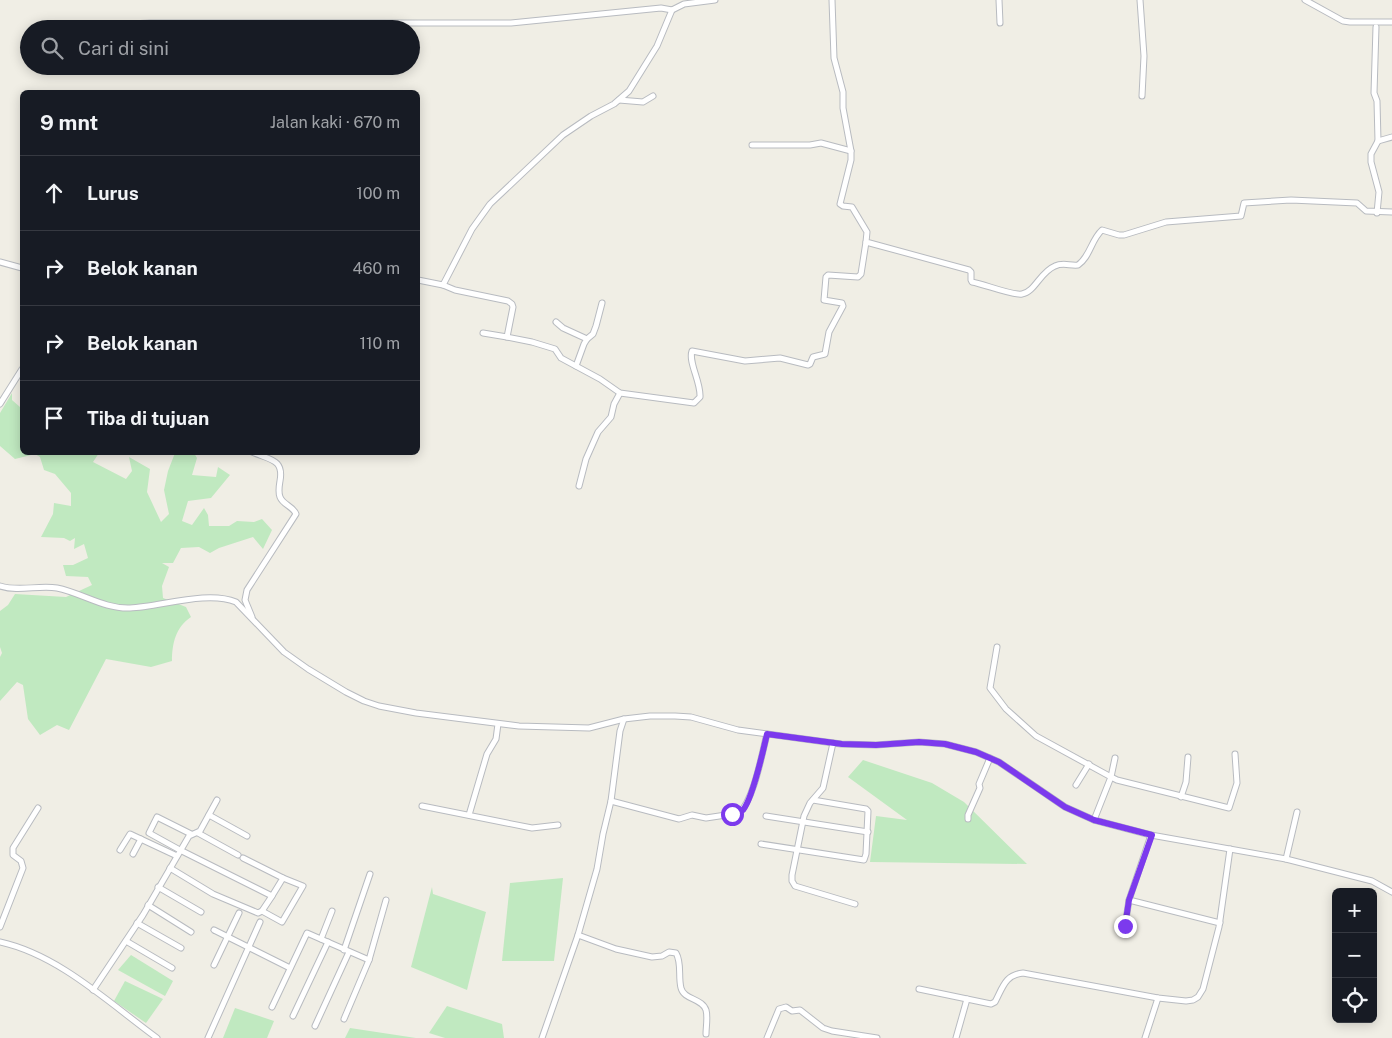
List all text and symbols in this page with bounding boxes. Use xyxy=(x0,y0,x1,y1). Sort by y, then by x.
search box xyxy=(20,20,420,75)
icon: search xyxy=(38,34,66,62)
text: Cari di sini xyxy=(78,37,169,59)
text: 9 mnt xyxy=(40,110,98,135)
text: Jalan kaki · 670 m xyxy=(270,113,400,132)
icon: ahead xyxy=(40,179,68,207)
text: Lurus xyxy=(87,182,139,204)
text: 100 m xyxy=(356,184,400,203)
icon: right xyxy=(40,254,68,282)
text: Belok kanan xyxy=(87,257,198,279)
text: 460 m xyxy=(353,259,400,278)
icon: right xyxy=(40,329,68,357)
text: Belok kanan xyxy=(87,332,198,354)
text: 110 m xyxy=(359,334,400,353)
icon: arrive xyxy=(40,404,68,432)
text: Tiba di tujuan xyxy=(87,407,209,429)
route start xyxy=(721,803,744,826)
map controls xyxy=(1332,888,1377,1023)
button: + xyxy=(1332,888,1377,933)
route end xyxy=(1114,915,1137,938)
button: − xyxy=(1332,933,1377,978)
button: locate xyxy=(1332,978,1377,1023)

